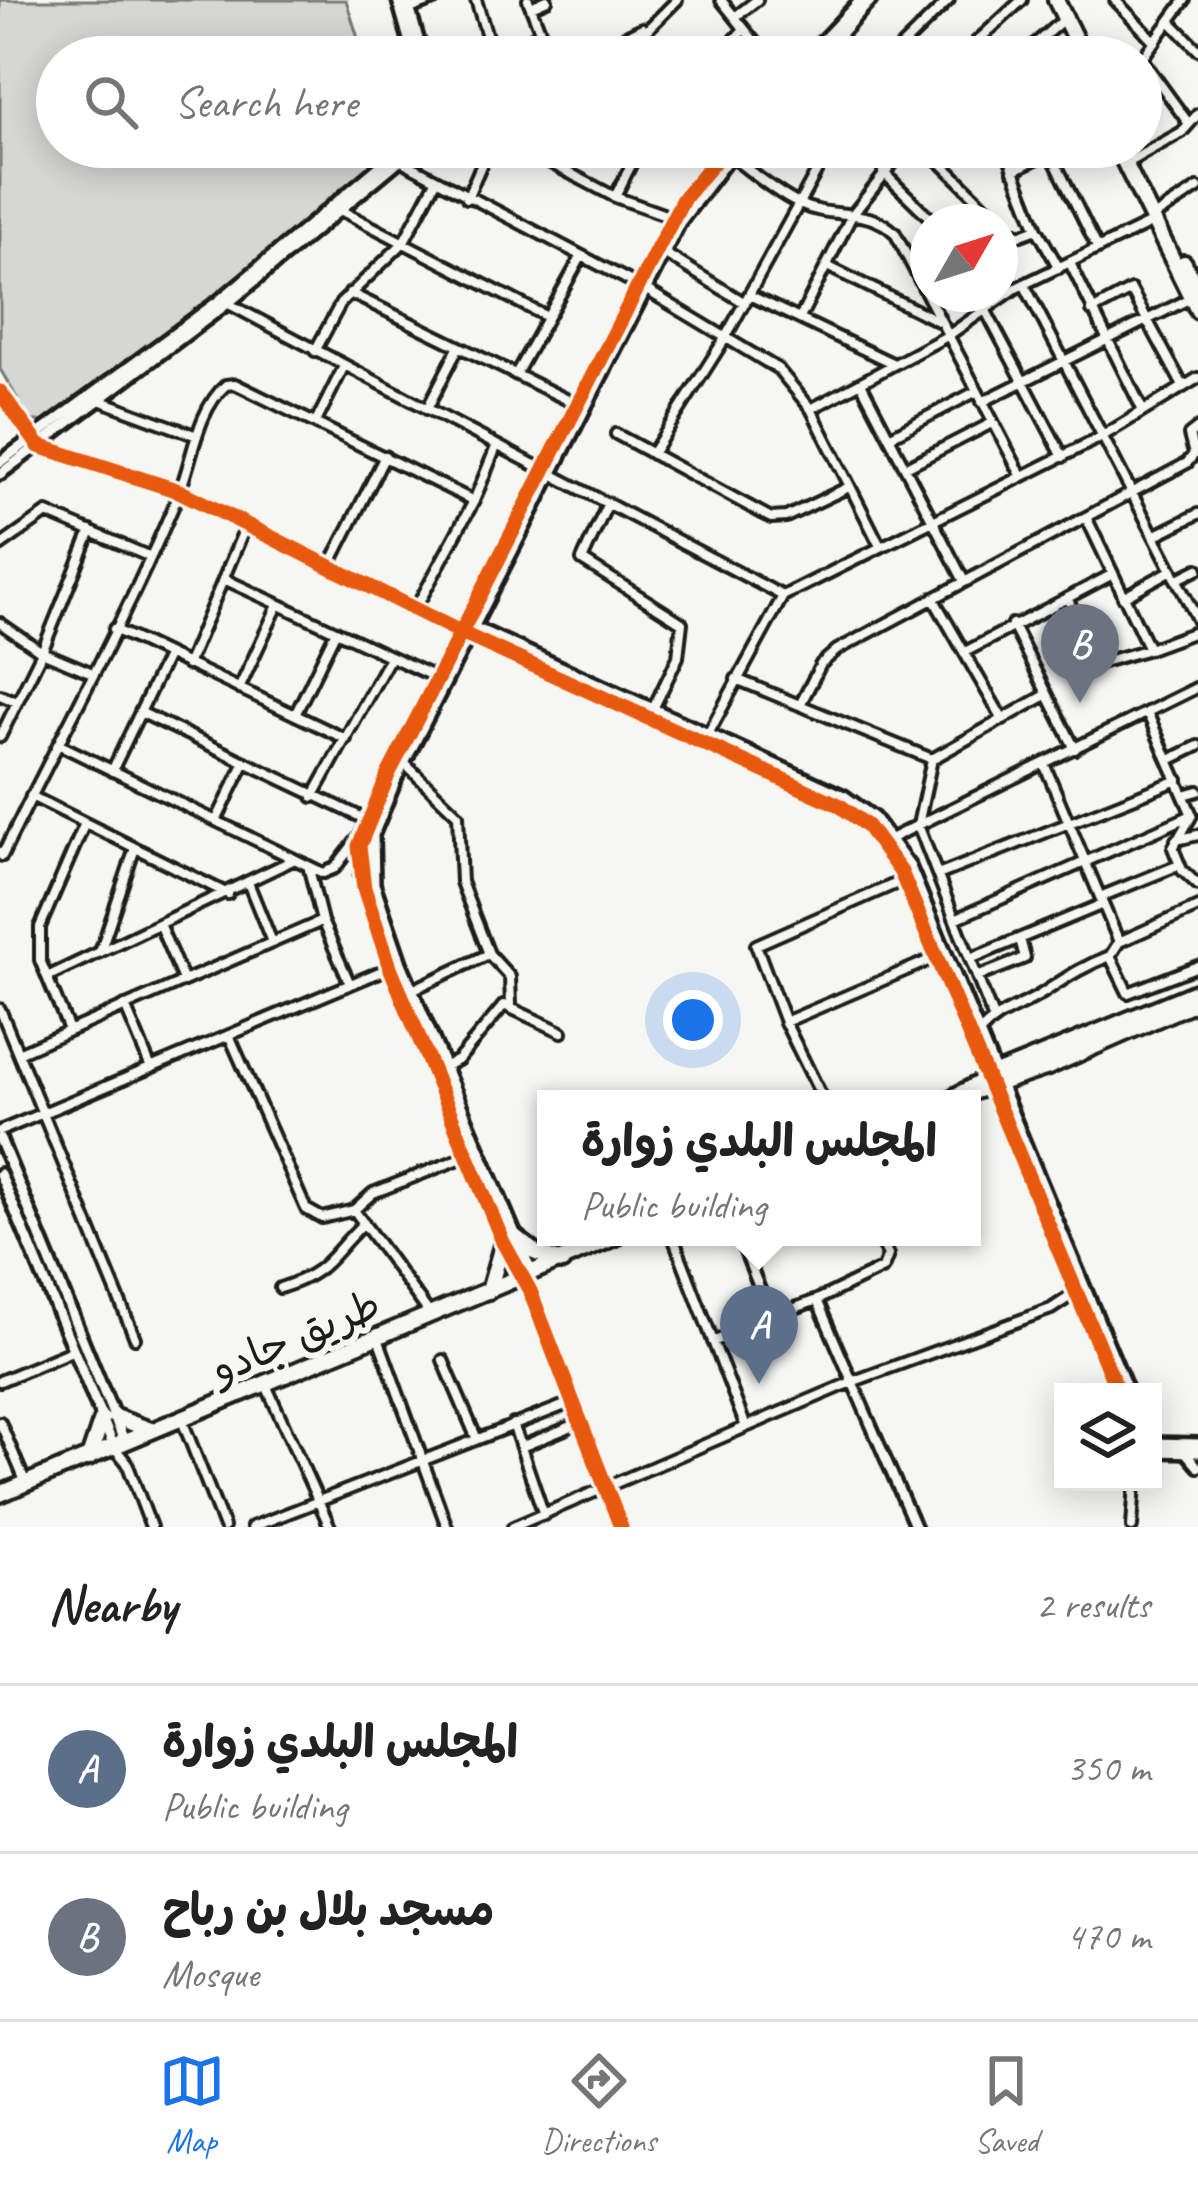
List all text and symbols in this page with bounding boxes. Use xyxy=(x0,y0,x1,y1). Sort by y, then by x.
search box xyxy=(36,36,1162,168)
icon: search xyxy=(78,69,144,135)
text: Search here xyxy=(174,74,357,131)
north arrow xyxy=(910,204,1018,312)
pin: B xyxy=(1041,604,1119,703)
your location xyxy=(663,990,723,1050)
popup xyxy=(537,1090,981,1246)
text: المجلس البلدي زوارة xyxy=(581,1113,937,1170)
text: Public building xyxy=(581,1181,766,1230)
street label: طريق جادو xyxy=(201,1278,388,1397)
pin: A xyxy=(720,1285,798,1384)
map controls xyxy=(1054,1383,1162,1491)
button: layers xyxy=(1054,1383,1162,1491)
text: Nearby xyxy=(48,1573,176,1637)
text: 2 results xyxy=(1036,1581,1150,1630)
text: المجلس البلدي زوارة xyxy=(162,1714,518,1771)
text: A xyxy=(77,1744,97,1793)
text: 350 m xyxy=(1066,1744,1150,1793)
text: Public building xyxy=(162,1782,347,1831)
text: مسجد بلال بن رباح xyxy=(162,1882,494,1939)
text: B xyxy=(77,1912,97,1961)
text: 470 m xyxy=(1066,1912,1150,1961)
text: Mosque xyxy=(162,1950,259,1999)
tab: Map xyxy=(159,2048,225,2162)
tab: Directions xyxy=(542,2048,656,2162)
tab: Saved xyxy=(973,2048,1039,2162)

